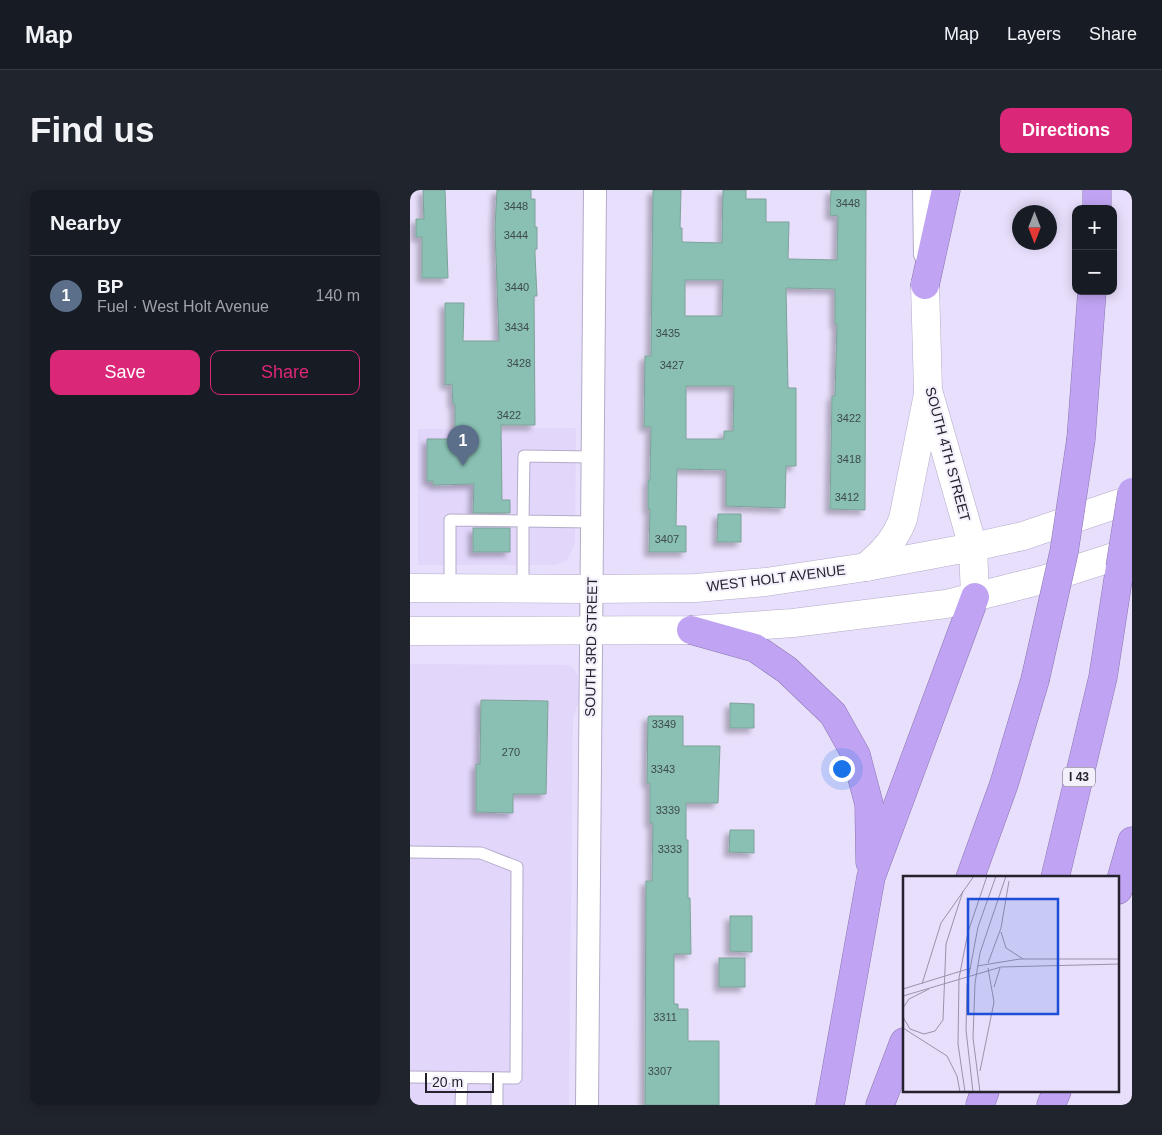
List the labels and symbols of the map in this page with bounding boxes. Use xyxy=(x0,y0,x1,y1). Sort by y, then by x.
house number: 3448 xyxy=(836,197,860,209)
house number: 3448 xyxy=(504,200,528,212)
north arrow xyxy=(1012,205,1057,250)
house number: 3444 xyxy=(504,229,528,241)
house number: 3440 xyxy=(505,281,529,293)
house number: 3434 xyxy=(505,321,529,333)
house number: 3435 xyxy=(656,327,680,339)
house number: 3428 xyxy=(507,357,531,369)
house number: 3427 xyxy=(660,359,684,371)
street label: SOUTH 4TH STREET xyxy=(922,385,974,523)
house number: 3422 xyxy=(497,409,521,421)
house number: 3422 xyxy=(837,412,861,424)
pin: 1 xyxy=(447,425,479,466)
house number: 3418 xyxy=(837,453,861,465)
house number: 3412 xyxy=(835,491,859,503)
house number: 3407 xyxy=(655,533,679,545)
street label: WEST HOLT AVENUE xyxy=(706,562,846,594)
street label: SOUTH 3RD STREET xyxy=(582,576,600,717)
house number: 3349 xyxy=(652,718,676,730)
house number: 270 xyxy=(502,746,520,758)
your location xyxy=(829,756,855,782)
house number: 3343 xyxy=(651,763,675,775)
road number: I 43 xyxy=(1063,768,1095,786)
house number: 3339 xyxy=(656,804,680,816)
house number: 3333 xyxy=(658,843,682,855)
inset map xyxy=(903,876,1120,1092)
house number: 3311 xyxy=(653,1011,677,1023)
house number: 3307 xyxy=(648,1065,672,1077)
scale bar xyxy=(425,1070,494,1093)

